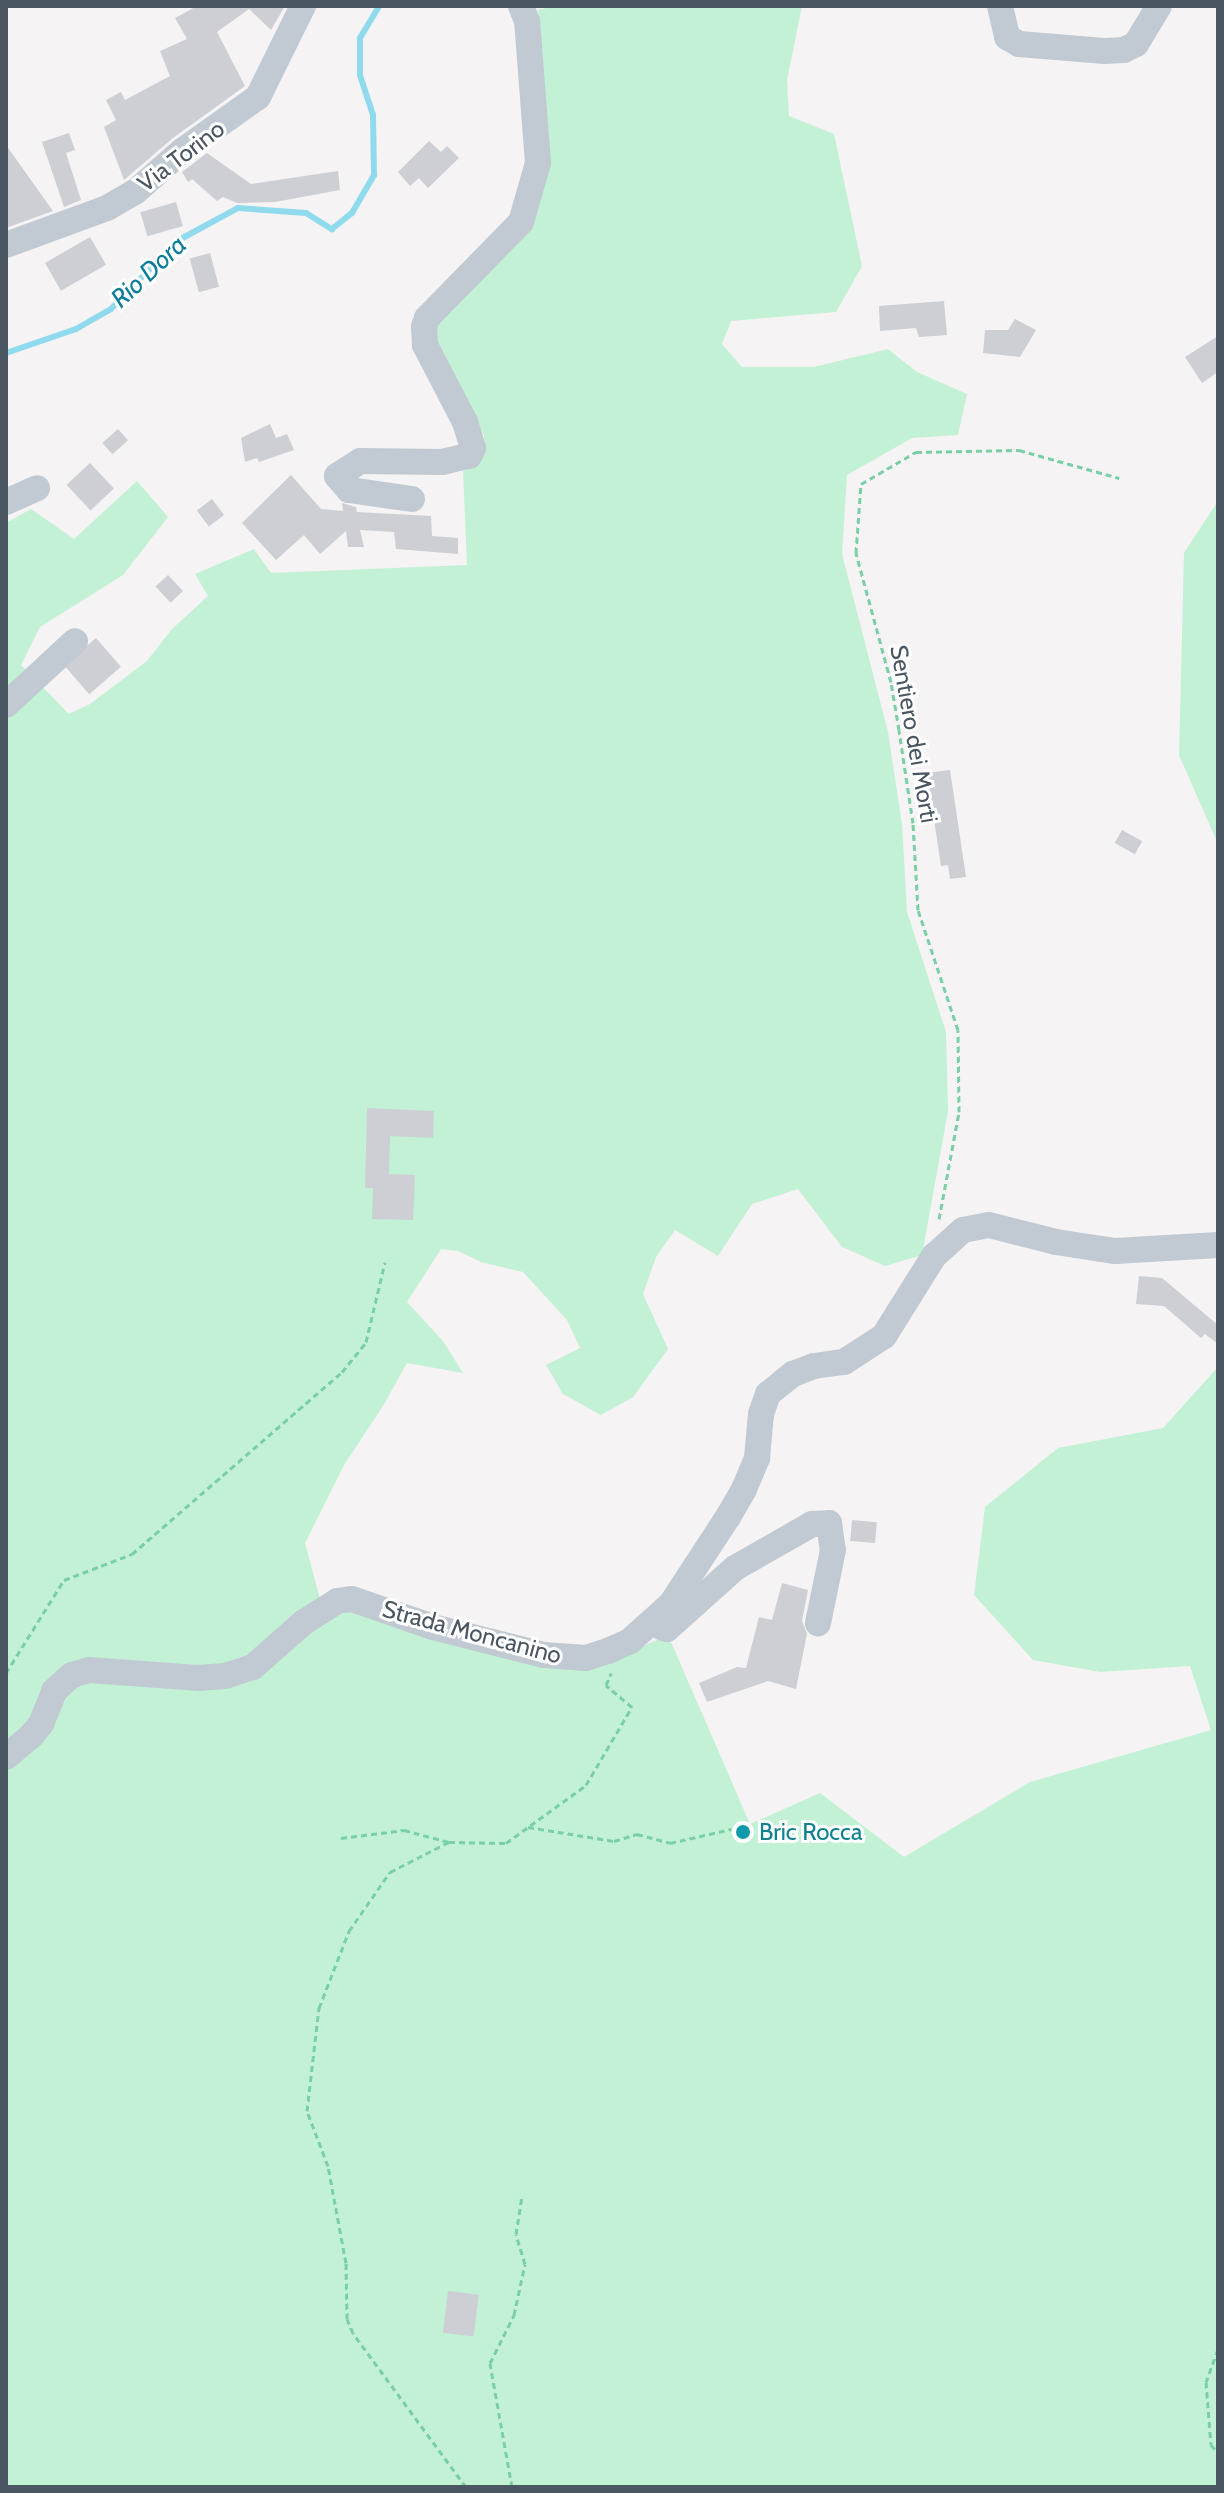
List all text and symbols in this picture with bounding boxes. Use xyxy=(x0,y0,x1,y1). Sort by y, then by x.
street label: Via Torino xyxy=(132,114,230,198)
water label: Rio Dora xyxy=(105,229,193,315)
street label: Sentiero dei Morti xyxy=(884,643,944,825)
street label: Strada Moncanino xyxy=(379,1594,565,1670)
place label: Bric Rocca xyxy=(759,1818,863,1846)
marker: Bric Rocca xyxy=(734,1823,752,1841)

